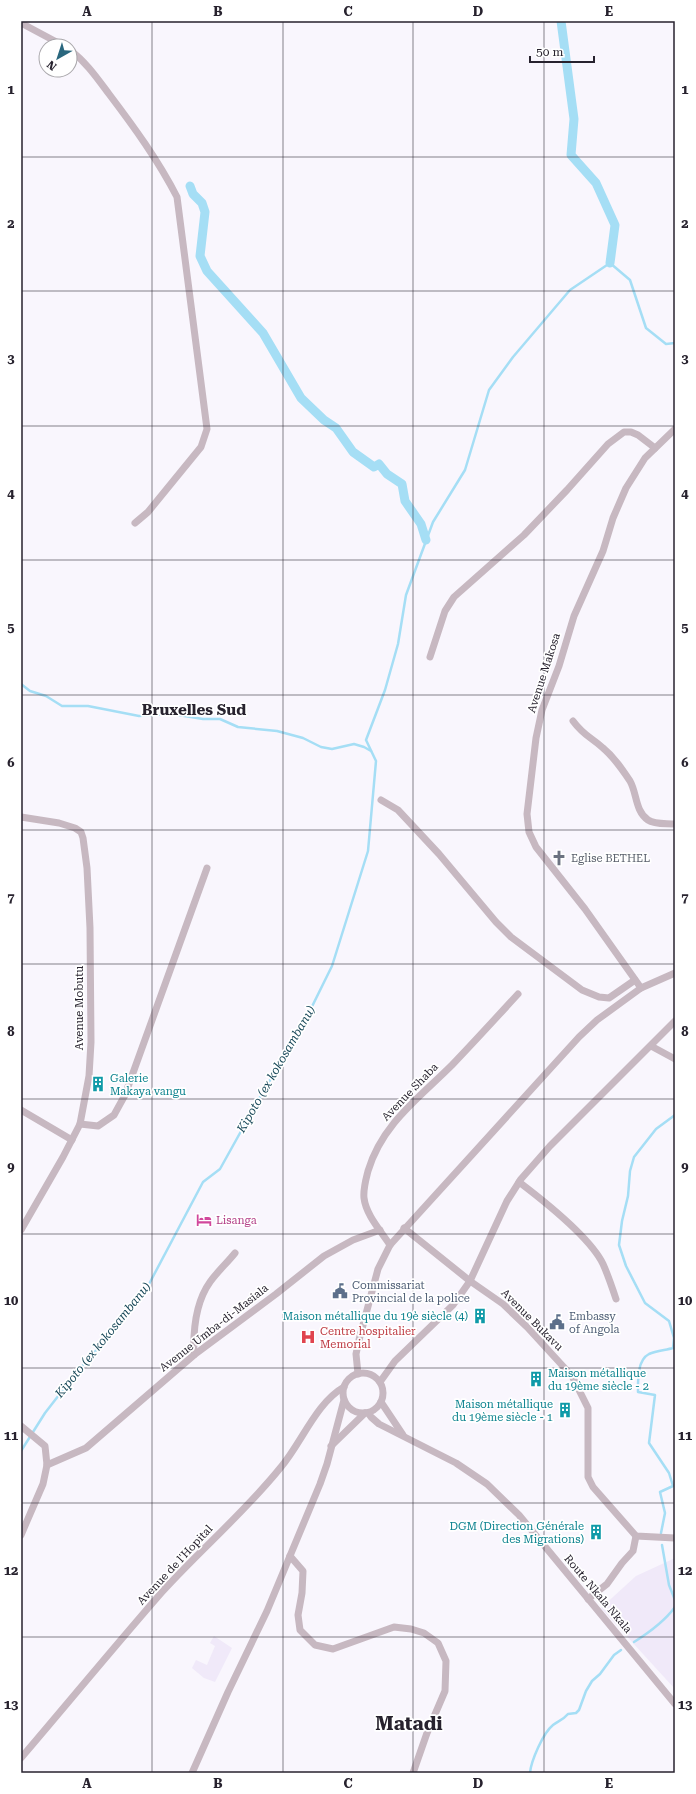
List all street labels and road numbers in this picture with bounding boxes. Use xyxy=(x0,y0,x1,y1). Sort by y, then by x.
street label: Avenue Makosa xyxy=(525,631,563,715)
street label: Avenue Mobutu xyxy=(73,966,86,1050)
street label: Avenue Shaba xyxy=(379,1060,441,1124)
street label: Avenue Umba-di-Masiala xyxy=(157,1282,271,1374)
street label: Avenue Bukavu xyxy=(498,1286,566,1354)
street label: Avenue de l'Hopital xyxy=(135,1522,216,1607)
street label: Route Nkala Nkala xyxy=(561,1552,635,1636)

